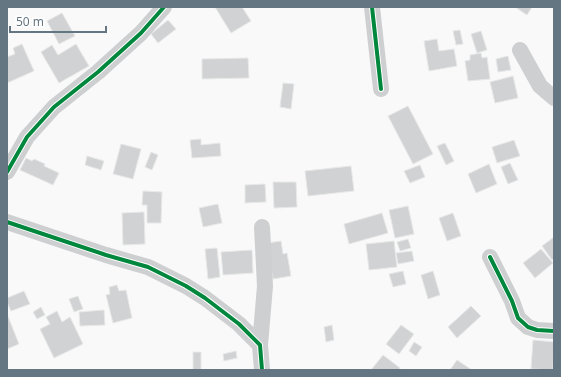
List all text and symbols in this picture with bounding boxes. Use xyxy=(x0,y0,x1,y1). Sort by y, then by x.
scale bar xyxy=(10,8,106,34)
text: 50 m xyxy=(16,13,44,30)

